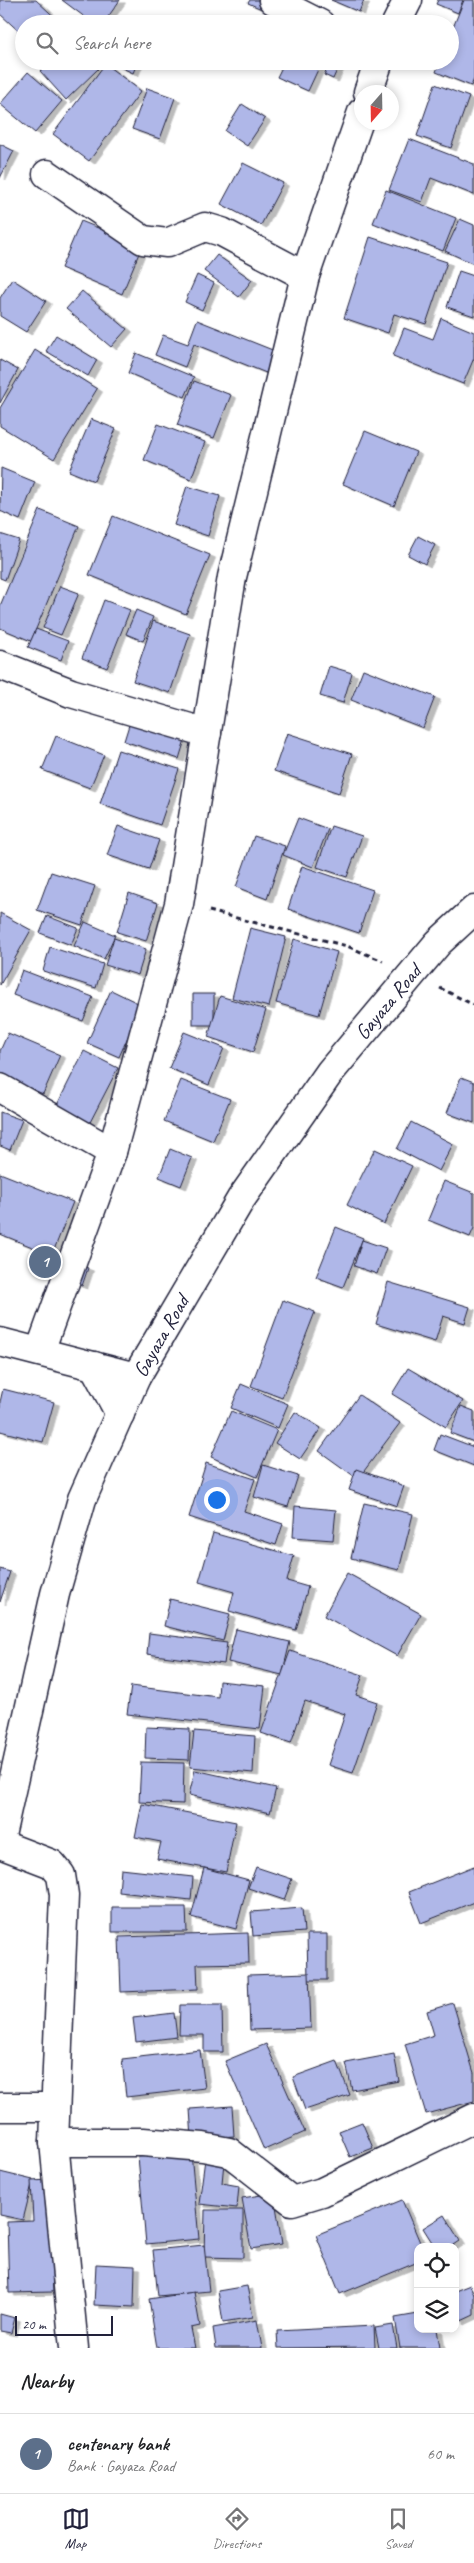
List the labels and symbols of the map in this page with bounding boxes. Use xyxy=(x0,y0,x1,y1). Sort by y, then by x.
north arrow xyxy=(354,85,399,130)
street label: Gayaza Road xyxy=(349,957,429,1045)
pin: 1 xyxy=(29,1243,61,1281)
street label: Gayaza Road xyxy=(127,1288,196,1381)
your location xyxy=(204,1487,230,1513)
scale bar xyxy=(15,2313,112,2336)

